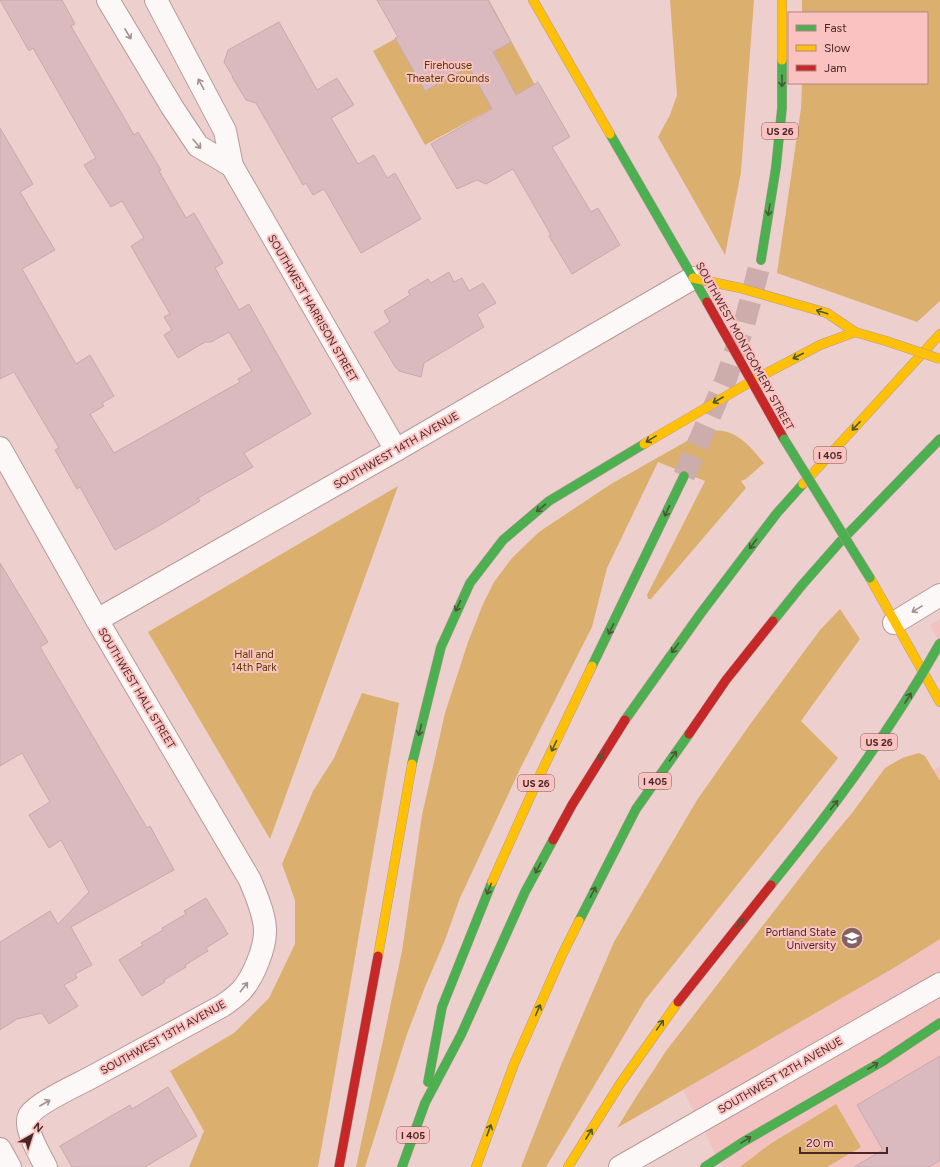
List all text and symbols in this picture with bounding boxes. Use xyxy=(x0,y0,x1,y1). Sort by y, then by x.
legend xyxy=(788,12,928,84)
text: Fast xyxy=(824,21,847,35)
one-way arrow xyxy=(124,28,132,39)
text: Slow xyxy=(824,41,851,55)
park label: Firehouse Theater Grounds xyxy=(407,59,489,85)
text: Jam xyxy=(824,61,847,75)
one-way arrow xyxy=(778,74,786,87)
one-way arrow xyxy=(196,79,204,91)
road number: US 26 xyxy=(762,123,798,139)
one-way arrow xyxy=(193,138,202,149)
one-way arrow xyxy=(765,203,773,216)
street label: SOUTHWEST HARRISON STREET xyxy=(265,232,360,384)
street label: SOUTHWEST MONTGOMERY STREET xyxy=(693,260,796,433)
one-way arrow xyxy=(815,308,828,315)
one-way arrow xyxy=(792,353,804,361)
one-way arrow xyxy=(712,397,724,405)
street label: SOUTHWEST 14TH AVENUE xyxy=(331,409,461,492)
one-way arrow xyxy=(851,421,861,431)
one-way arrow xyxy=(645,436,657,444)
road number: I 405 xyxy=(814,447,846,463)
one-way arrow xyxy=(536,504,547,513)
one-way arrow xyxy=(663,505,670,517)
one-way arrow xyxy=(749,538,758,549)
one-way arrow xyxy=(454,600,461,612)
one-way arrow xyxy=(912,605,923,613)
one-way arrow xyxy=(607,622,614,634)
street label: SOUTHWEST HALL STREET xyxy=(95,626,178,751)
one-way arrow xyxy=(671,642,679,653)
park label: Hall and 14th Park xyxy=(231,648,277,674)
one-way arrow xyxy=(904,693,912,704)
one-way arrow xyxy=(416,723,423,736)
road number: US 26 xyxy=(861,734,897,750)
one-way arrow xyxy=(550,739,557,751)
one-way arrow xyxy=(598,749,606,761)
one-way arrow xyxy=(669,751,677,762)
road number: I 405 xyxy=(639,773,671,789)
road number: US 26 xyxy=(518,775,554,791)
one-way arrow xyxy=(830,800,838,811)
one-way arrow xyxy=(534,862,541,874)
one-way arrow xyxy=(484,883,492,895)
one-way arrow xyxy=(590,887,598,899)
one-way arrow xyxy=(736,917,745,928)
school or university icon: Portland State University xyxy=(839,925,865,951)
place label: Portland State University xyxy=(766,926,836,952)
one-way arrow xyxy=(239,981,248,992)
street label: SOUTHWEST 13TH AVENUE xyxy=(98,997,228,1077)
one-way arrow xyxy=(535,1004,542,1016)
one-way arrow xyxy=(656,1020,664,1031)
street label: SOUTHWEST 12TH AVENUE xyxy=(716,1034,845,1116)
one-way arrow xyxy=(867,1062,879,1070)
one-way arrow xyxy=(39,1098,51,1106)
north arrow xyxy=(12,1115,52,1155)
text: N xyxy=(31,1120,45,1135)
one-way arrow xyxy=(486,1125,494,1137)
road number: I 405 xyxy=(397,1127,429,1143)
one-way arrow xyxy=(585,1128,593,1140)
scale bar xyxy=(800,1129,887,1155)
one-way arrow xyxy=(740,1136,752,1144)
text: 20 m xyxy=(806,1136,834,1150)

